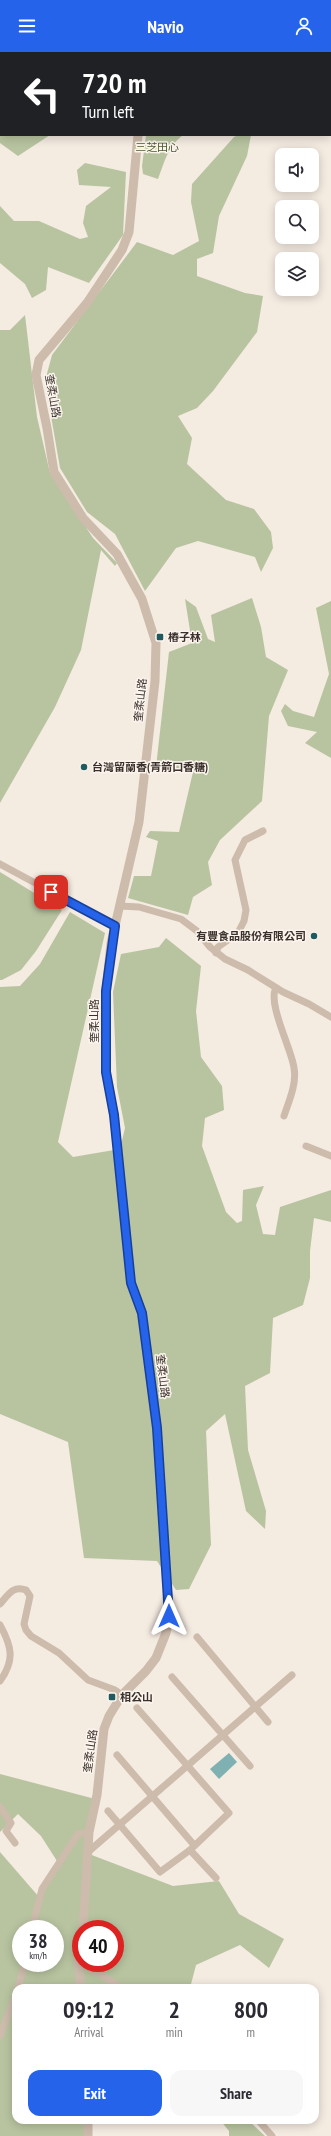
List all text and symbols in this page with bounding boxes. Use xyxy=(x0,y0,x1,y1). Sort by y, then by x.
icon: menu xyxy=(16,15,38,37)
text: Navio xyxy=(147,15,184,38)
icon: person xyxy=(293,15,315,37)
text: 720 m xyxy=(82,64,146,101)
icon: left xyxy=(16,68,68,120)
text: Turn left xyxy=(82,100,134,123)
park label: 三芝田心 xyxy=(135,140,179,154)
map controls xyxy=(275,148,319,296)
button: sound xyxy=(275,148,319,192)
button: search xyxy=(275,200,319,244)
button: layers xyxy=(275,252,319,296)
street label: 奎柔山路 xyxy=(42,373,64,419)
place label: 樁子林 xyxy=(168,630,201,644)
marker: 樁子林 xyxy=(155,632,165,642)
street label: 奎柔山路 xyxy=(131,677,149,723)
place label: 台灣留蘭香(青箭口香糖) xyxy=(92,760,208,774)
marker: 台灣留蘭香(青箭口香糖) xyxy=(79,762,89,772)
pin xyxy=(34,875,68,909)
icon: arrive xyxy=(40,881,62,903)
place label: 有豐食品股份有限公司 xyxy=(196,929,306,943)
marker: 有豐食品股份有限公司 xyxy=(309,931,319,941)
street label: 奎柔山路 xyxy=(87,999,101,1043)
street label: 奎柔山路 xyxy=(153,1353,173,1399)
position arrow xyxy=(148,1595,190,1637)
place label: 相公山 xyxy=(120,1690,153,1704)
marker: 相公山 xyxy=(107,1692,117,1702)
street label: 奎柔山路 xyxy=(80,1728,100,1774)
speed limit sign: 40 xyxy=(72,1920,124,1972)
text: 38 xyxy=(28,1928,48,1954)
text: km/h xyxy=(29,1949,47,1962)
text: 09:12 xyxy=(63,1994,115,2025)
text: 2 xyxy=(168,1994,180,2025)
text: 800 xyxy=(234,1994,268,2025)
text: Arrival xyxy=(74,2024,104,2041)
text: min xyxy=(166,2024,183,2041)
text: m xyxy=(247,2024,255,2041)
button: Exit xyxy=(28,2070,162,2116)
button: Share xyxy=(170,2070,303,2116)

